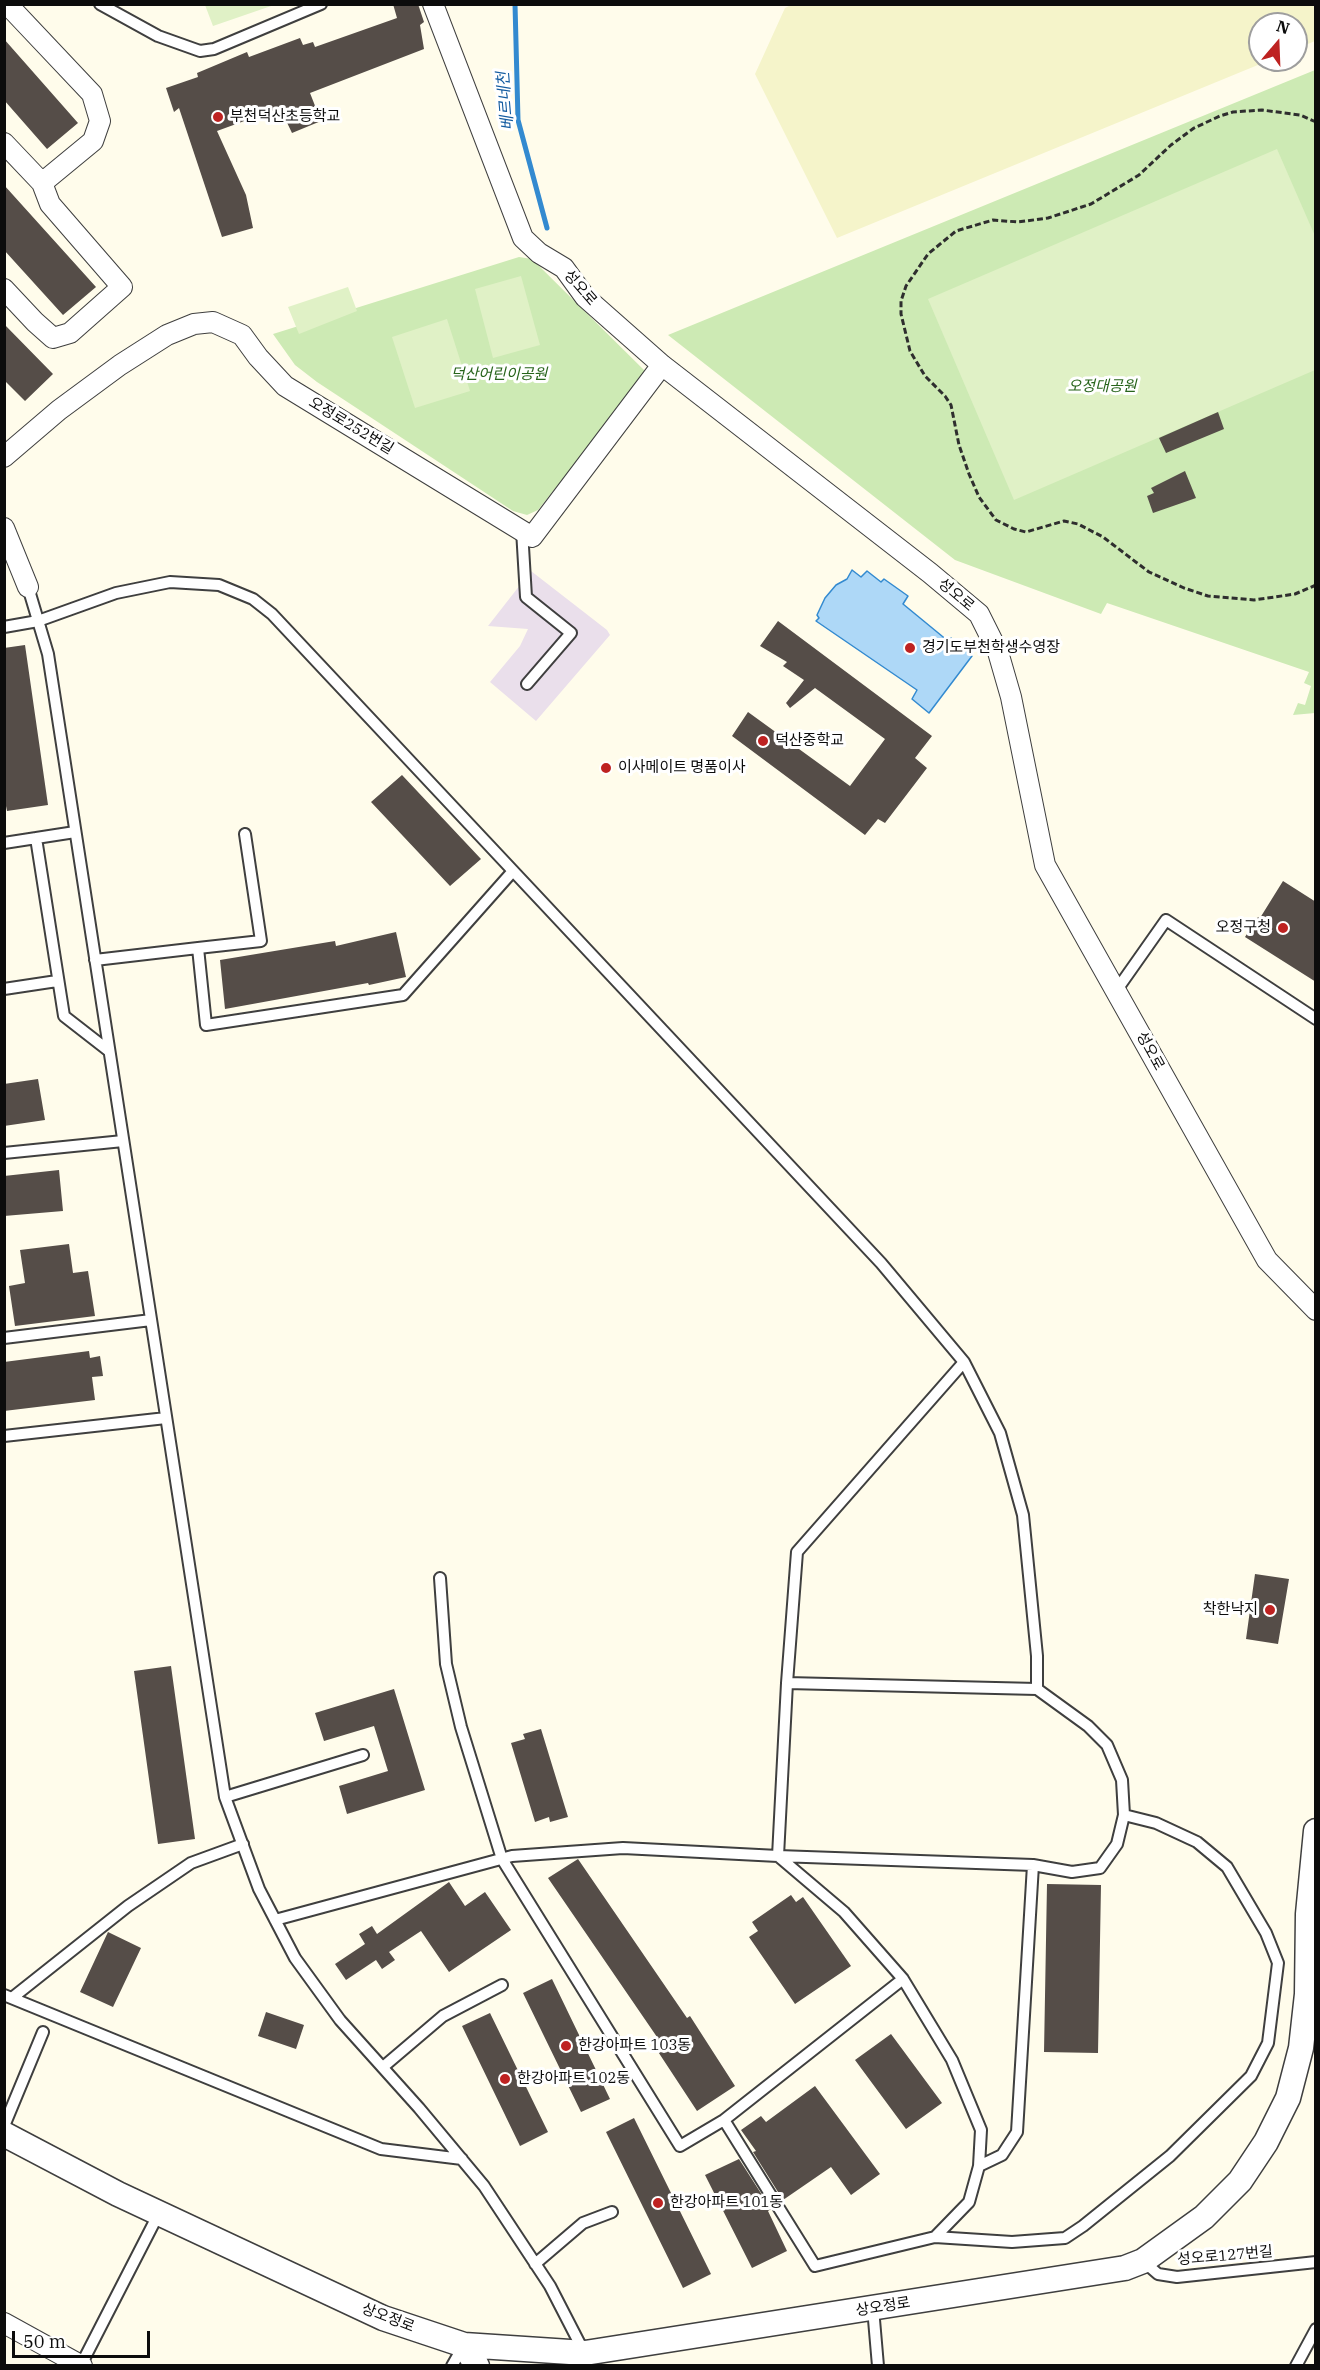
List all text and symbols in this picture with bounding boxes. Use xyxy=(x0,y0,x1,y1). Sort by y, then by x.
north arrow xyxy=(1248,12,1308,72)
text: N xyxy=(1274,15,1292,38)
water label: 베르네천 xyxy=(494,71,518,131)
place label: 부천덕산초등학교 xyxy=(230,108,340,126)
marker: 부천덕산초등학교 xyxy=(211,110,225,124)
street label: 성오로 xyxy=(560,266,600,310)
park label: 덕산어린이공원 xyxy=(451,366,547,384)
park label: 오정대공원 xyxy=(1068,378,1136,396)
street label: 오정로252번길 xyxy=(305,394,397,458)
street label: 성오로 xyxy=(934,575,978,615)
place label: 경기도부천학생수영장 xyxy=(922,639,1060,657)
marker: 경기도부천학생수영장 xyxy=(903,641,917,655)
place label: 덕산중학교 xyxy=(775,732,844,750)
marker: 덕산중학교 xyxy=(756,734,770,748)
place label: 이사메이트 명품이사 xyxy=(618,759,746,777)
marker: 이사메이트 명품이사 xyxy=(599,761,613,775)
place label: 오정구청 xyxy=(1216,919,1271,937)
marker: 오정구청 xyxy=(1276,921,1290,935)
street label: 성오로 xyxy=(1132,1029,1168,1073)
place label: 착한낙지 xyxy=(1203,1601,1258,1619)
marker: 착한낙지 xyxy=(1263,1603,1277,1617)
place label: 한강아파트 103동 xyxy=(578,2037,691,2055)
marker: 한강아파트 103동 xyxy=(559,2039,573,2053)
place label: 한강아파트 102동 xyxy=(517,2070,630,2088)
marker: 한강아파트 102동 xyxy=(498,2072,512,2086)
place label: 한강아파트 101동 xyxy=(670,2194,783,2212)
marker: 한강아파트 101동 xyxy=(651,2196,665,2210)
street label: 성오로127번길 xyxy=(1176,2243,1274,2269)
street label: 상오정로 xyxy=(854,2294,912,2320)
street label: 상오정로 xyxy=(359,2300,417,2336)
scale bar xyxy=(15,2319,153,2357)
text: 50 m xyxy=(23,2330,66,2353)

